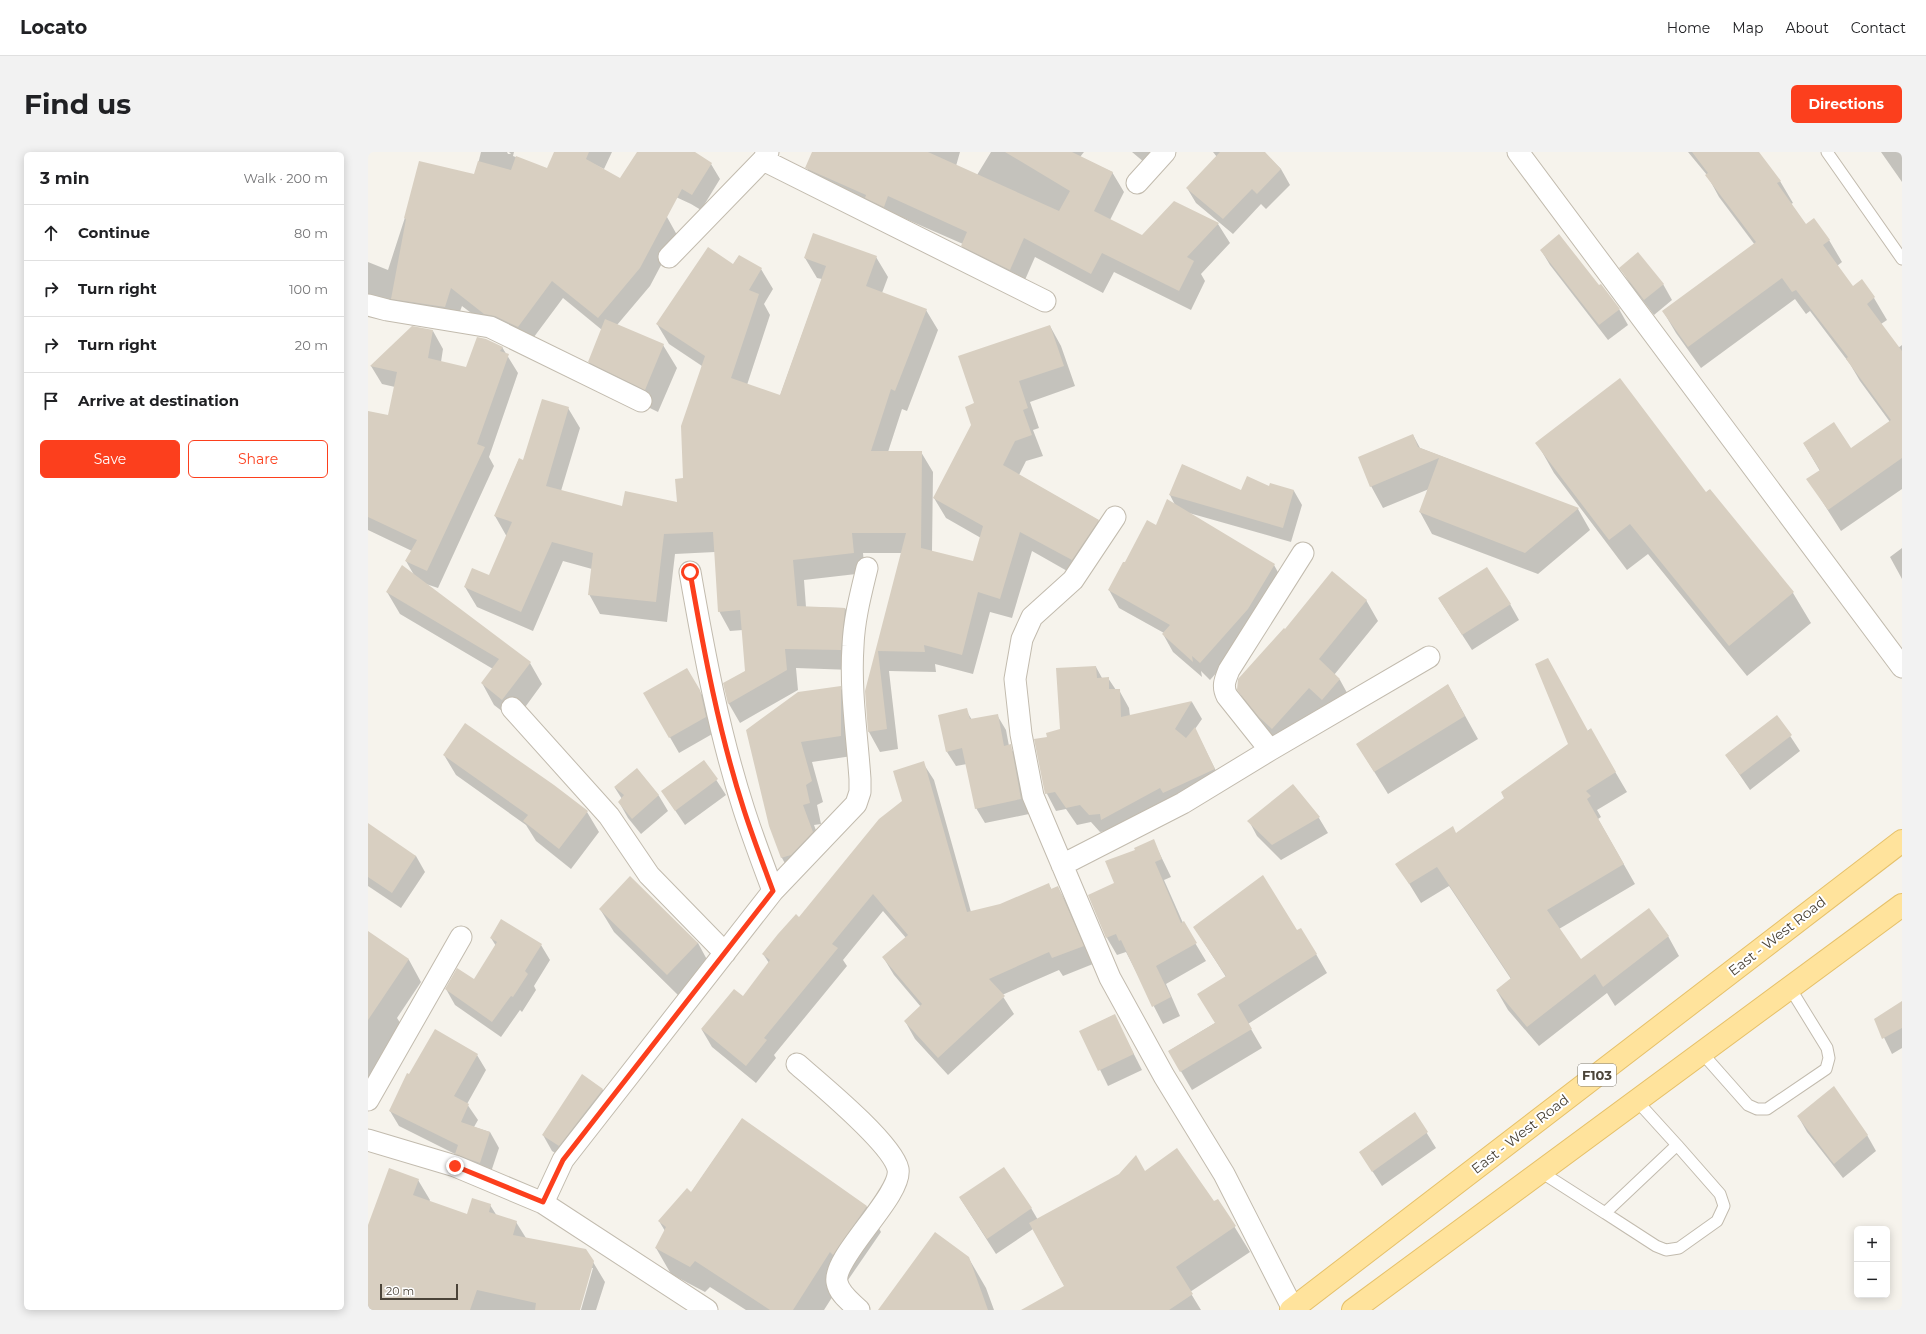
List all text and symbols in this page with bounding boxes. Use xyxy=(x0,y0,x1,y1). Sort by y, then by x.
text: Locato xyxy=(20,16,87,39)
text: Home xyxy=(1667,19,1710,37)
text: Map xyxy=(1732,19,1763,37)
text: About xyxy=(1785,19,1829,37)
text: Contact xyxy=(1851,19,1906,37)
button: Directions xyxy=(1791,85,1902,123)
text: Find us xyxy=(24,87,131,121)
text: 3 min xyxy=(40,168,90,188)
text: Walk · 200 m xyxy=(243,170,328,186)
icon: ahead xyxy=(40,222,62,244)
text: Continue xyxy=(78,223,150,242)
text: 80 m xyxy=(294,225,328,241)
icon: right xyxy=(40,278,62,300)
text: Turn right xyxy=(78,279,157,298)
text: 100 m xyxy=(289,281,328,297)
icon: right xyxy=(40,334,62,356)
text: Turn right xyxy=(78,335,157,354)
text: 20 m xyxy=(295,337,328,353)
icon: arrive xyxy=(40,390,62,412)
text: Arrive at destination xyxy=(78,391,239,410)
button: Save xyxy=(40,440,180,478)
button: Share xyxy=(188,440,328,478)
route start xyxy=(681,563,699,581)
street label: East - West Road xyxy=(1725,892,1829,980)
road number: F103 xyxy=(1578,1064,1616,1086)
street label: East - West Road xyxy=(1468,1090,1572,1178)
route end xyxy=(446,1157,464,1175)
map controls xyxy=(1854,1226,1890,1298)
button: + xyxy=(1854,1226,1890,1262)
button: − xyxy=(1854,1262,1890,1298)
scale bar xyxy=(380,1282,458,1301)
text: 20 m xyxy=(386,1284,414,1298)

